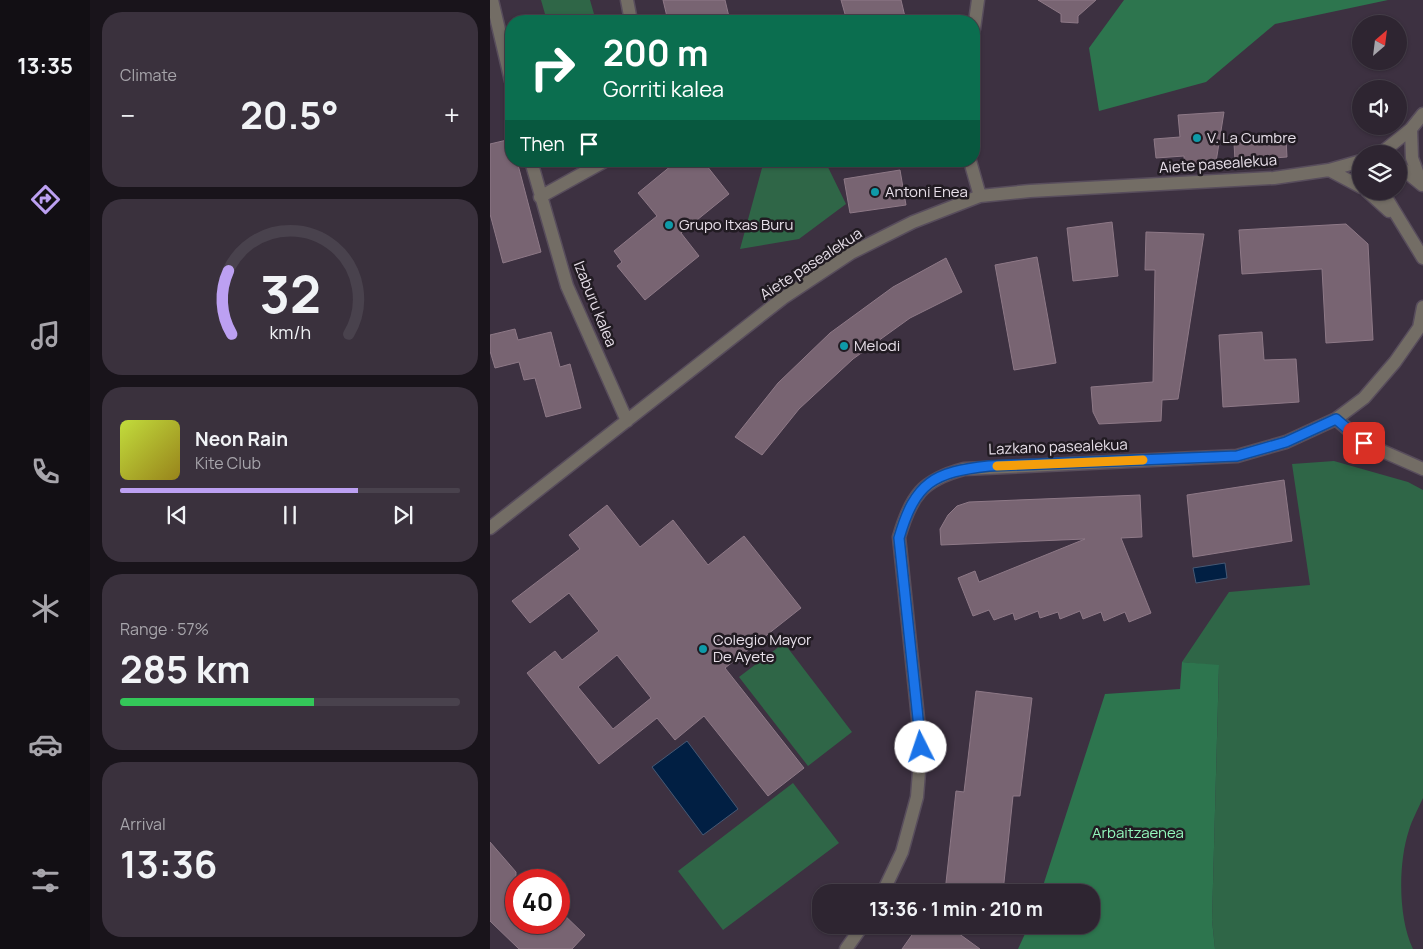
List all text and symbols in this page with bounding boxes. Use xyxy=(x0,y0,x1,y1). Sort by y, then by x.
north arrow xyxy=(1352,15,1408,70)
map controls xyxy=(1352,15,1407,200)
text: 200 m xyxy=(603,29,708,77)
icon: right xyxy=(520,35,585,100)
text: 13:35 xyxy=(17,51,73,81)
text: Climate xyxy=(120,64,177,86)
text: Gorriti kalea xyxy=(603,74,724,104)
button: sound xyxy=(1352,80,1407,135)
text: 20.5° xyxy=(240,88,339,140)
text: − xyxy=(120,96,135,134)
text: + xyxy=(444,96,460,134)
place label: V. La Cumbre xyxy=(1207,127,1296,148)
icon: arrive xyxy=(575,130,603,158)
text: Then xyxy=(520,131,565,157)
marker: V. La Cumbre xyxy=(1191,132,1203,144)
button: layers xyxy=(1352,145,1407,200)
street label: Aiete pasealekua xyxy=(1158,149,1278,178)
place label: Antoni Enea xyxy=(885,181,968,202)
icon: directions xyxy=(28,182,63,217)
marker: Antoni Enea xyxy=(869,186,881,198)
place label: Grupo Itxas Buru xyxy=(679,214,793,235)
marker: Grupo Itxas Buru xyxy=(663,219,675,231)
street label: Aiete pasealekua xyxy=(755,223,866,305)
text: 32 xyxy=(259,258,321,329)
street label: Izaburu kalea xyxy=(569,258,622,350)
icon: music xyxy=(28,318,63,353)
text: km/h xyxy=(269,320,311,344)
place label: Melodi xyxy=(854,335,900,356)
marker: Melodi xyxy=(838,340,850,352)
pin xyxy=(1343,422,1385,464)
text: Neon Rain xyxy=(195,426,288,452)
icon: arrive xyxy=(1350,429,1378,457)
street label: Lazkano pasealekua xyxy=(988,434,1128,459)
text: Kite Club xyxy=(195,452,261,474)
icon: phone xyxy=(28,454,63,489)
icon: previous xyxy=(163,501,191,529)
icon: pause xyxy=(276,501,304,529)
icon: next xyxy=(389,501,417,529)
icon: climate xyxy=(28,591,63,626)
text: Range · 57% xyxy=(120,618,209,640)
place label: Colegio Mayor De Ayete xyxy=(713,629,812,667)
text: 285 km xyxy=(120,642,250,694)
marker: Colegio Mayor De Ayete xyxy=(697,643,709,655)
position arrow xyxy=(894,720,946,772)
icon: car xyxy=(28,727,63,762)
text: Arrival xyxy=(120,813,166,835)
park label: Arbaitzaenea xyxy=(1092,822,1184,843)
text: 13:36 xyxy=(120,837,217,889)
icon: filters xyxy=(28,863,63,898)
speed limit sign: 40 xyxy=(505,869,570,934)
text: 13:36 · 1 min · 210 m xyxy=(869,896,1043,922)

